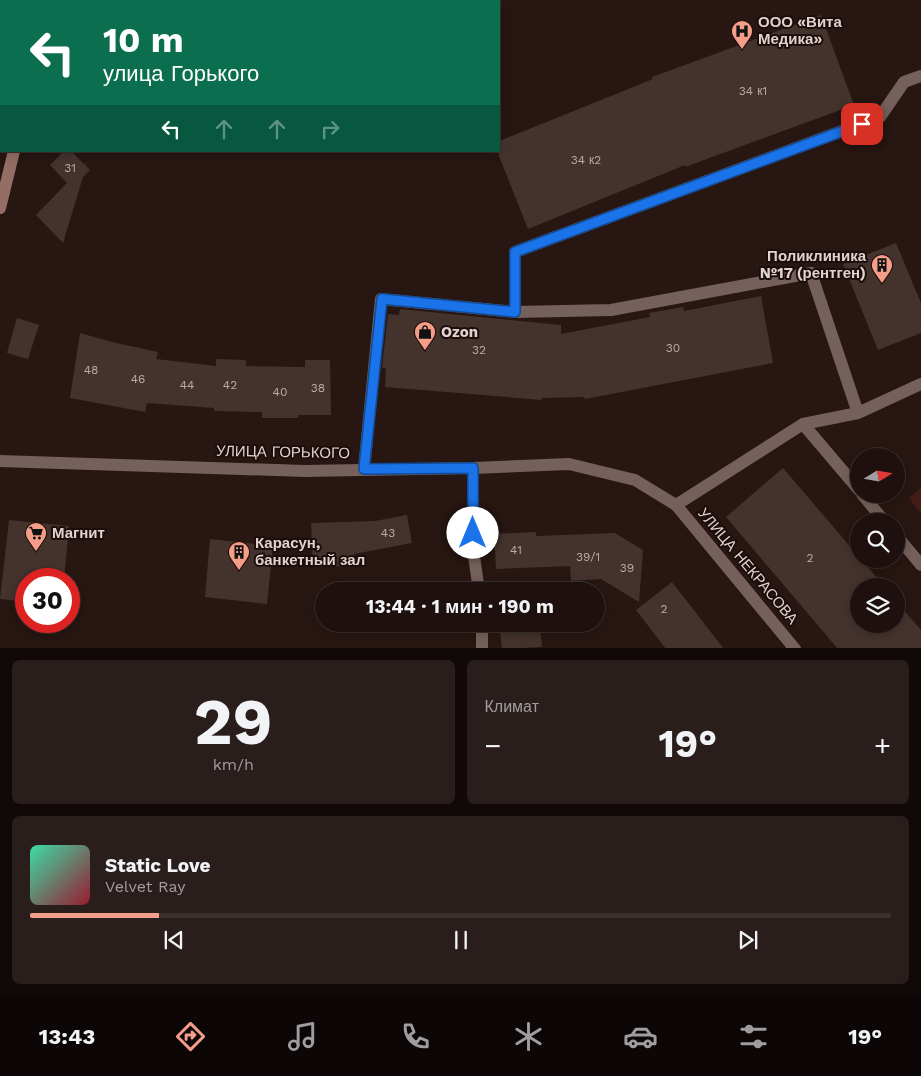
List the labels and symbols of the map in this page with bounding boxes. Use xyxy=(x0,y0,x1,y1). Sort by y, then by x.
place label: ООО «Вита Медика» xyxy=(758,13,842,48)
hospital icon: ООО «Вита Медика» xyxy=(730,19,754,50)
house number: 34 к1 xyxy=(739,84,767,98)
pin xyxy=(841,103,883,145)
house number: 34 к2 xyxy=(571,153,601,167)
house number: 31 xyxy=(64,161,76,175)
place label: Поликлиника №17 (рентген) xyxy=(760,247,867,282)
building icon: Поликлиника №17 (рентген) xyxy=(870,253,894,284)
shop icon: Ozon xyxy=(413,320,437,351)
place label: Ozon xyxy=(441,323,478,341)
house number: 30 xyxy=(666,341,680,355)
house number: 32 xyxy=(472,343,486,357)
house number: 48 xyxy=(84,363,98,377)
house number: 46 xyxy=(131,372,145,386)
house number: 44 xyxy=(180,378,194,392)
house number: 42 xyxy=(223,378,237,392)
house number: 38 xyxy=(311,381,325,395)
house number: 40 xyxy=(273,385,287,399)
street label: УЛИЦА ГОРЬКОГО xyxy=(216,442,350,462)
north arrow xyxy=(850,448,905,502)
street label: УЛИЦА НЕКРАСОВА xyxy=(694,504,802,628)
position arrow xyxy=(446,506,498,558)
supermarket icon: Магнит xyxy=(24,521,48,552)
place label: Магнит xyxy=(52,524,105,542)
house number: 43 xyxy=(381,526,395,540)
place label: Карасун, банкетный зал xyxy=(255,534,365,569)
building icon: Карасун, банкетный зал xyxy=(227,540,251,571)
house number: 41 xyxy=(510,543,522,557)
house number: 39/1 xyxy=(576,550,600,564)
house number: 2 xyxy=(807,551,814,565)
house number: 39 xyxy=(620,561,634,575)
speed limit sign: 30 xyxy=(15,568,80,633)
house number: 2 xyxy=(661,602,668,616)

